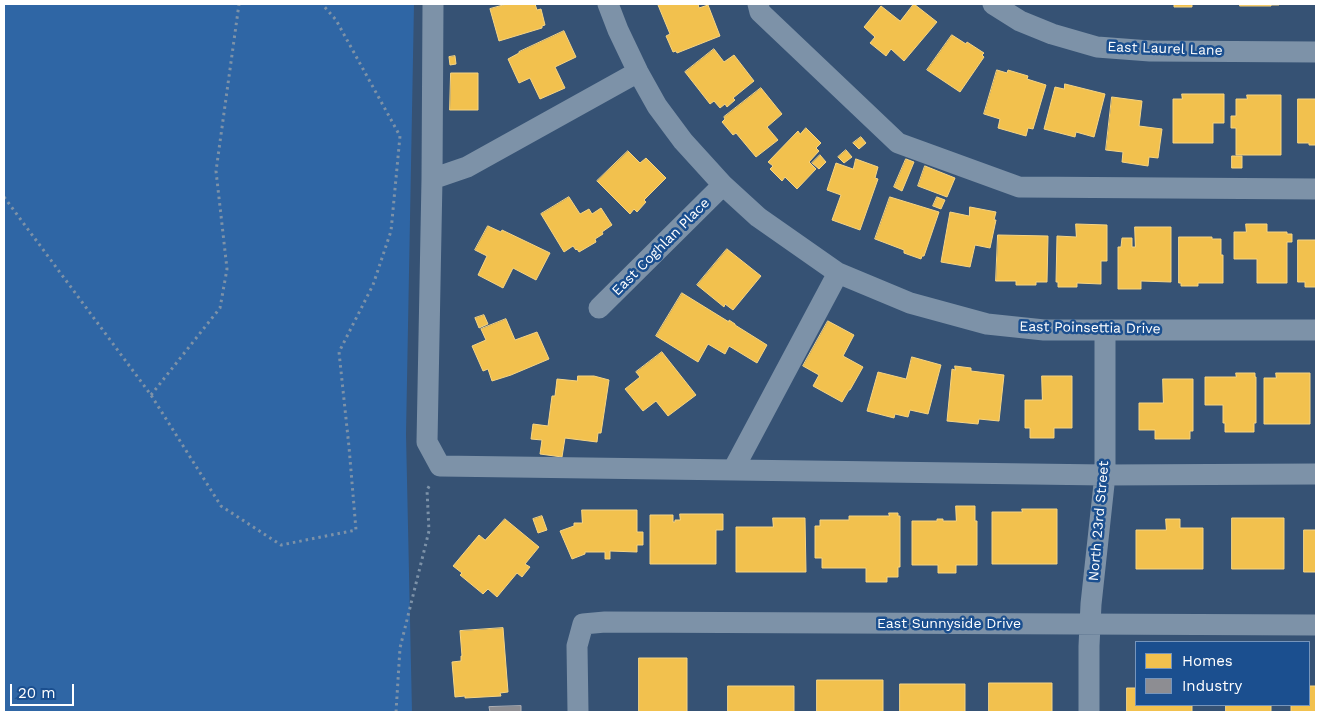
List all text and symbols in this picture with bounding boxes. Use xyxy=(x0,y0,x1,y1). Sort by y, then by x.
street label: East Laurel Lane xyxy=(1107,39,1223,59)
street label: East Coghlan Place xyxy=(609,195,713,299)
street label: East Poinsettia Drive xyxy=(1019,318,1161,338)
street label: North 23rd Street xyxy=(1085,460,1113,582)
street label: East Sunnyside Drive xyxy=(877,616,1021,632)
legend xyxy=(1135,641,1310,706)
text: Homes xyxy=(1182,652,1233,670)
scale bar xyxy=(12,674,76,706)
text: Industry xyxy=(1182,677,1242,695)
text: 20 m xyxy=(18,684,56,702)

